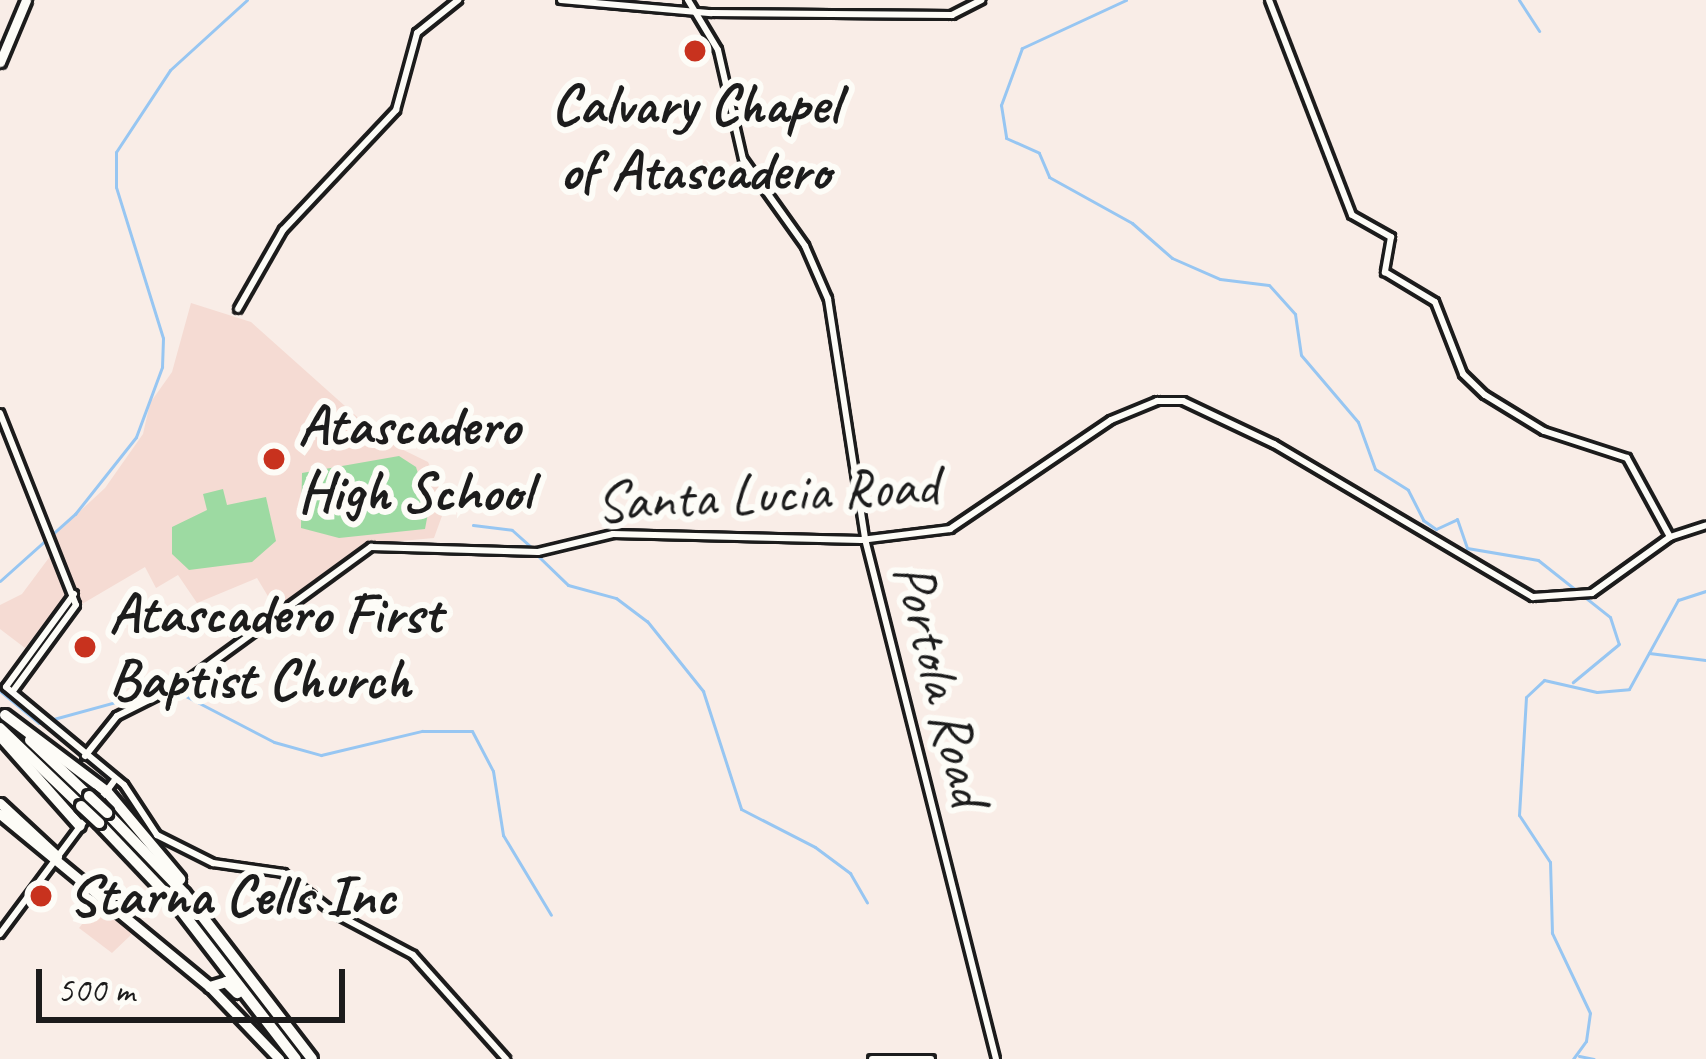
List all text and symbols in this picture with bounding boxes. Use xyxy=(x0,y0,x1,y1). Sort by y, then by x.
marker: Calvary Chapel of Atascadero xyxy=(682,38,708,64)
place label: Calvary Chapel of Atascadero xyxy=(550,71,840,205)
place label: Atascadero High School xyxy=(298,392,529,526)
marker: Atascadero High School xyxy=(261,446,287,472)
street label: Santa Lucia Road xyxy=(596,451,938,537)
street label: Portola Road xyxy=(878,556,1004,812)
place label: Atascadero First Baptist Church xyxy=(109,580,442,714)
marker: Atascadero First Baptist Church xyxy=(72,634,98,660)
place label: Starna Cells Inc xyxy=(68,862,396,930)
marker: Starna Cells Inc xyxy=(25,880,57,912)
scale bar xyxy=(42,945,351,1019)
text: 500 m xyxy=(57,967,134,1013)

